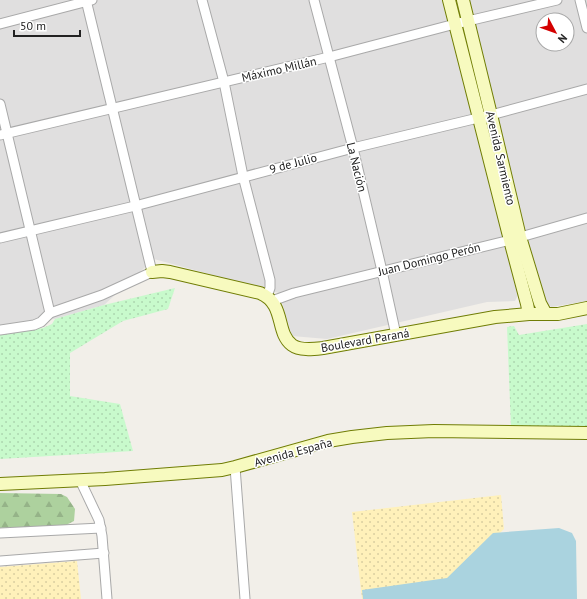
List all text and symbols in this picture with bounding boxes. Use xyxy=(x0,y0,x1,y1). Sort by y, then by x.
scale bar xyxy=(14,12,80,38)
north arrow xyxy=(535,12,575,52)
text: 50 m xyxy=(20,18,46,33)
text: N xyxy=(555,31,570,46)
street label: Máximo Millán xyxy=(240,53,318,85)
street label: Avenida Sarmiento xyxy=(483,109,519,207)
street label: La Nación xyxy=(344,141,370,193)
street label: 9 de Julio xyxy=(268,149,318,177)
street label: Juan Domingo Perón xyxy=(375,239,482,279)
street label: Boulevard Paraná xyxy=(320,325,410,355)
street label: Avenida España xyxy=(252,434,334,470)

